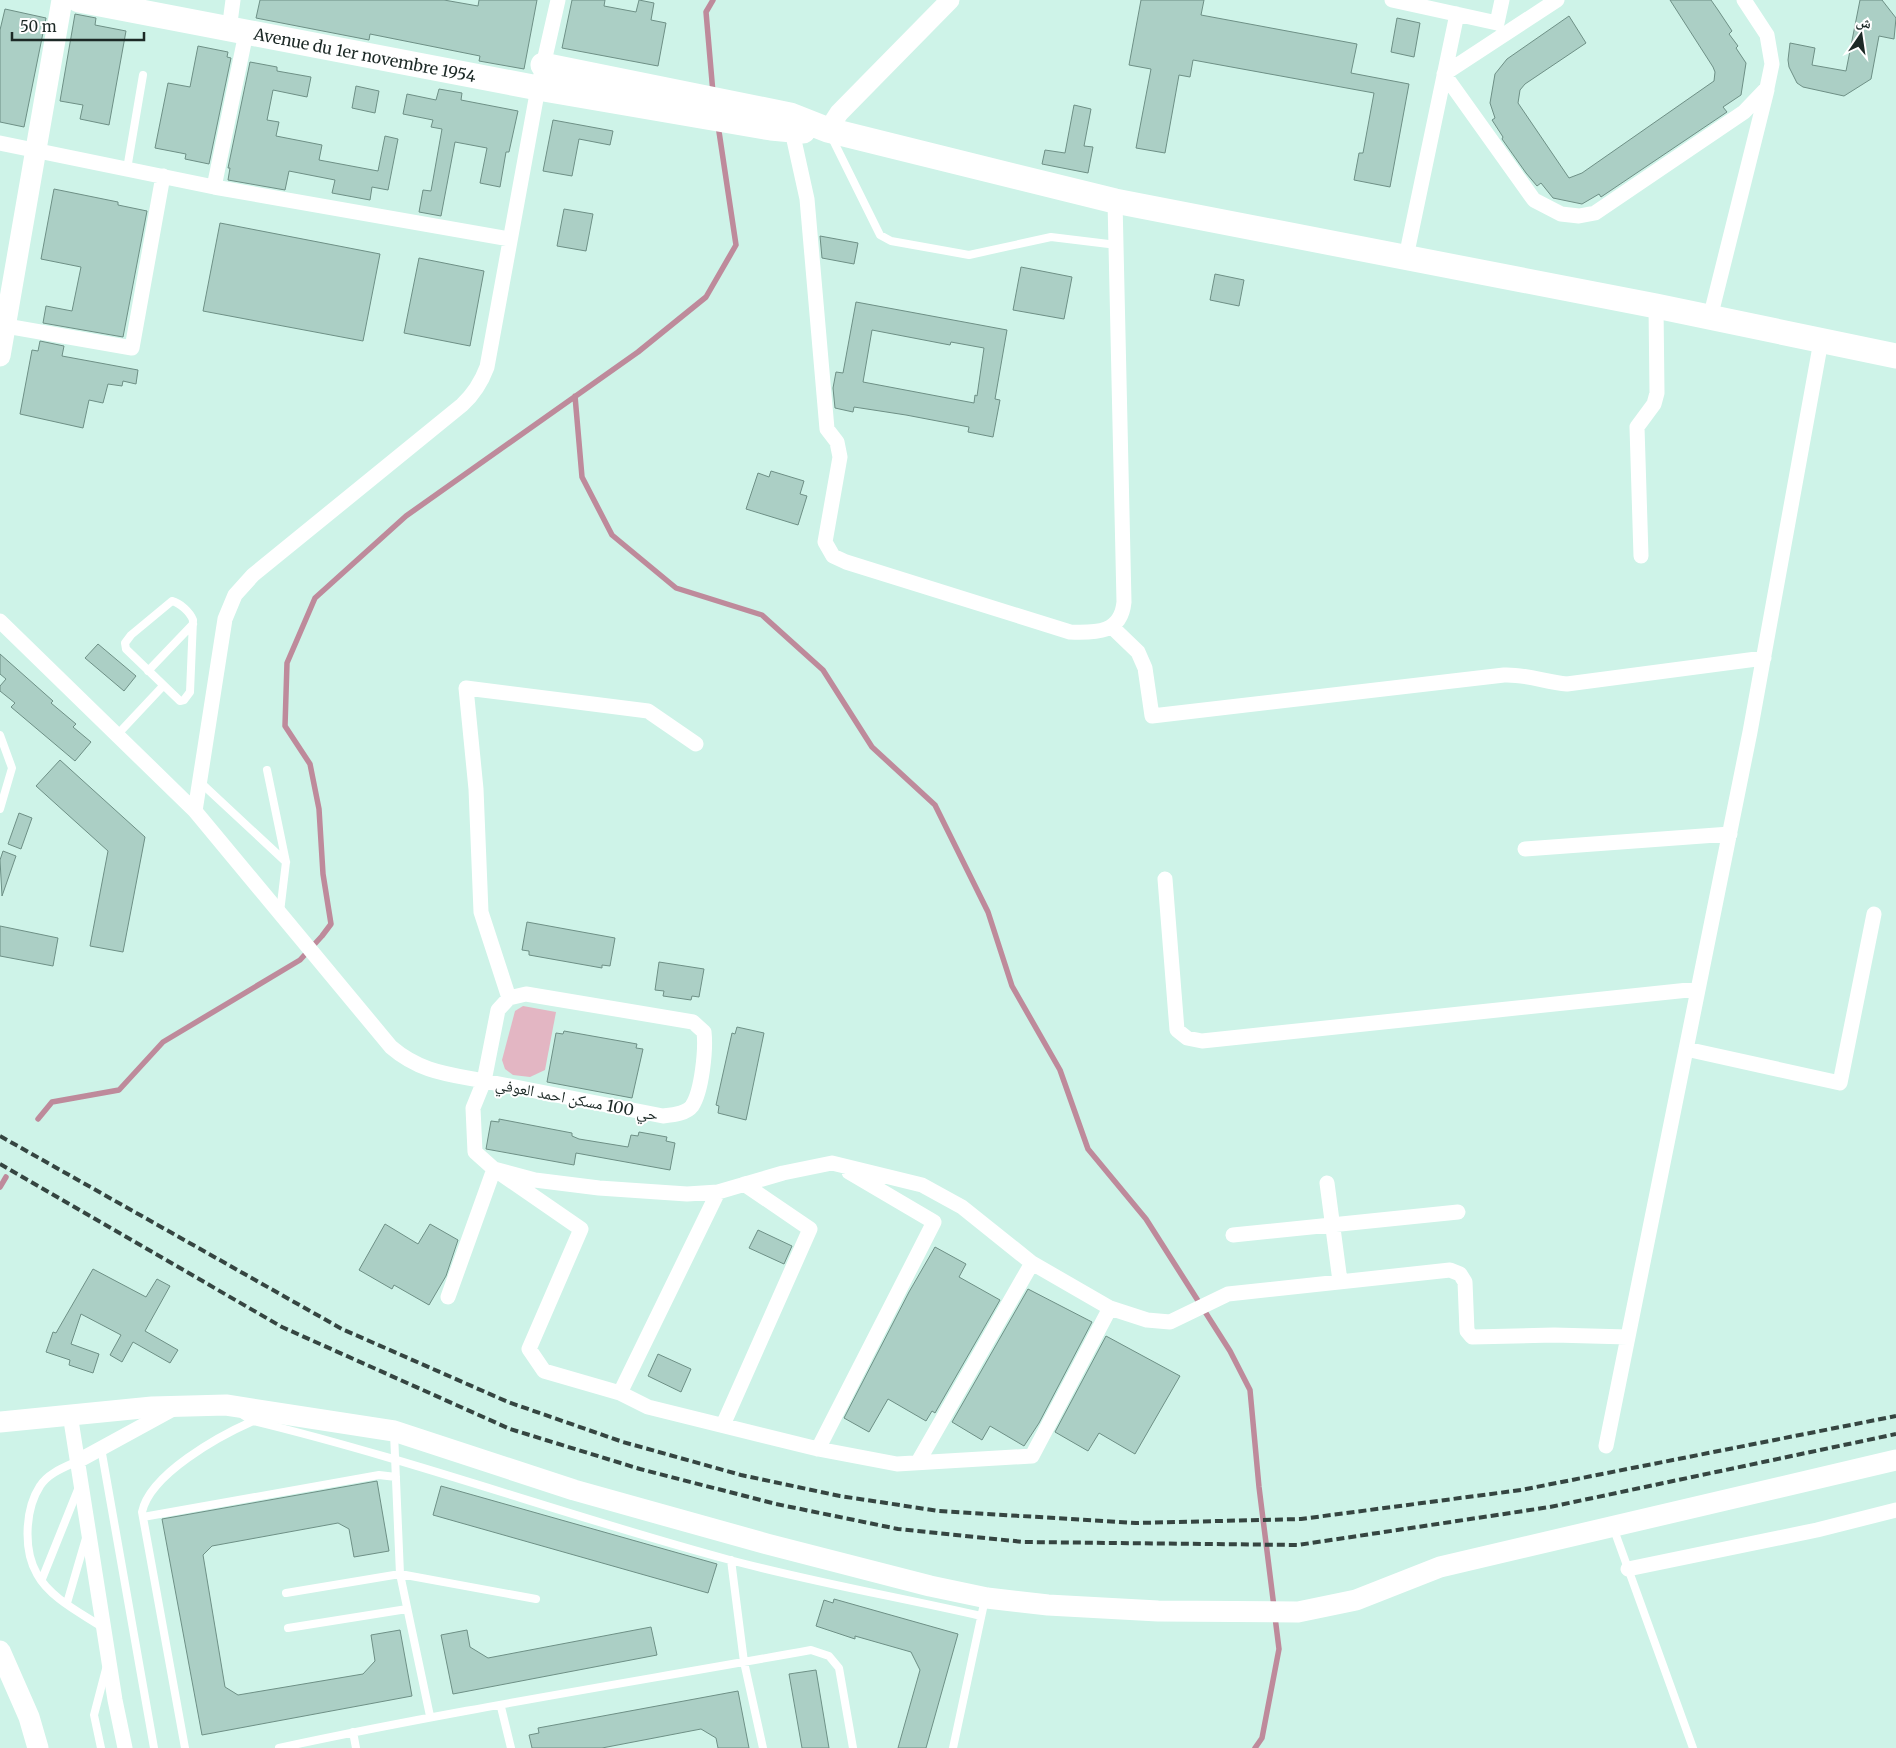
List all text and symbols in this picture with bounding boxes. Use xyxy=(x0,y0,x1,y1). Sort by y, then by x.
scale bar xyxy=(12,10,145,42)
north arrow xyxy=(1836,10,1886,60)
text: ش xyxy=(1855,12,1873,33)
text: 50 m xyxy=(20,17,57,36)
street label: Avenue du 1er novembre 1954 xyxy=(251,23,478,86)
street label: حي 100 مسكن احمد العوفي xyxy=(493,1073,660,1128)

